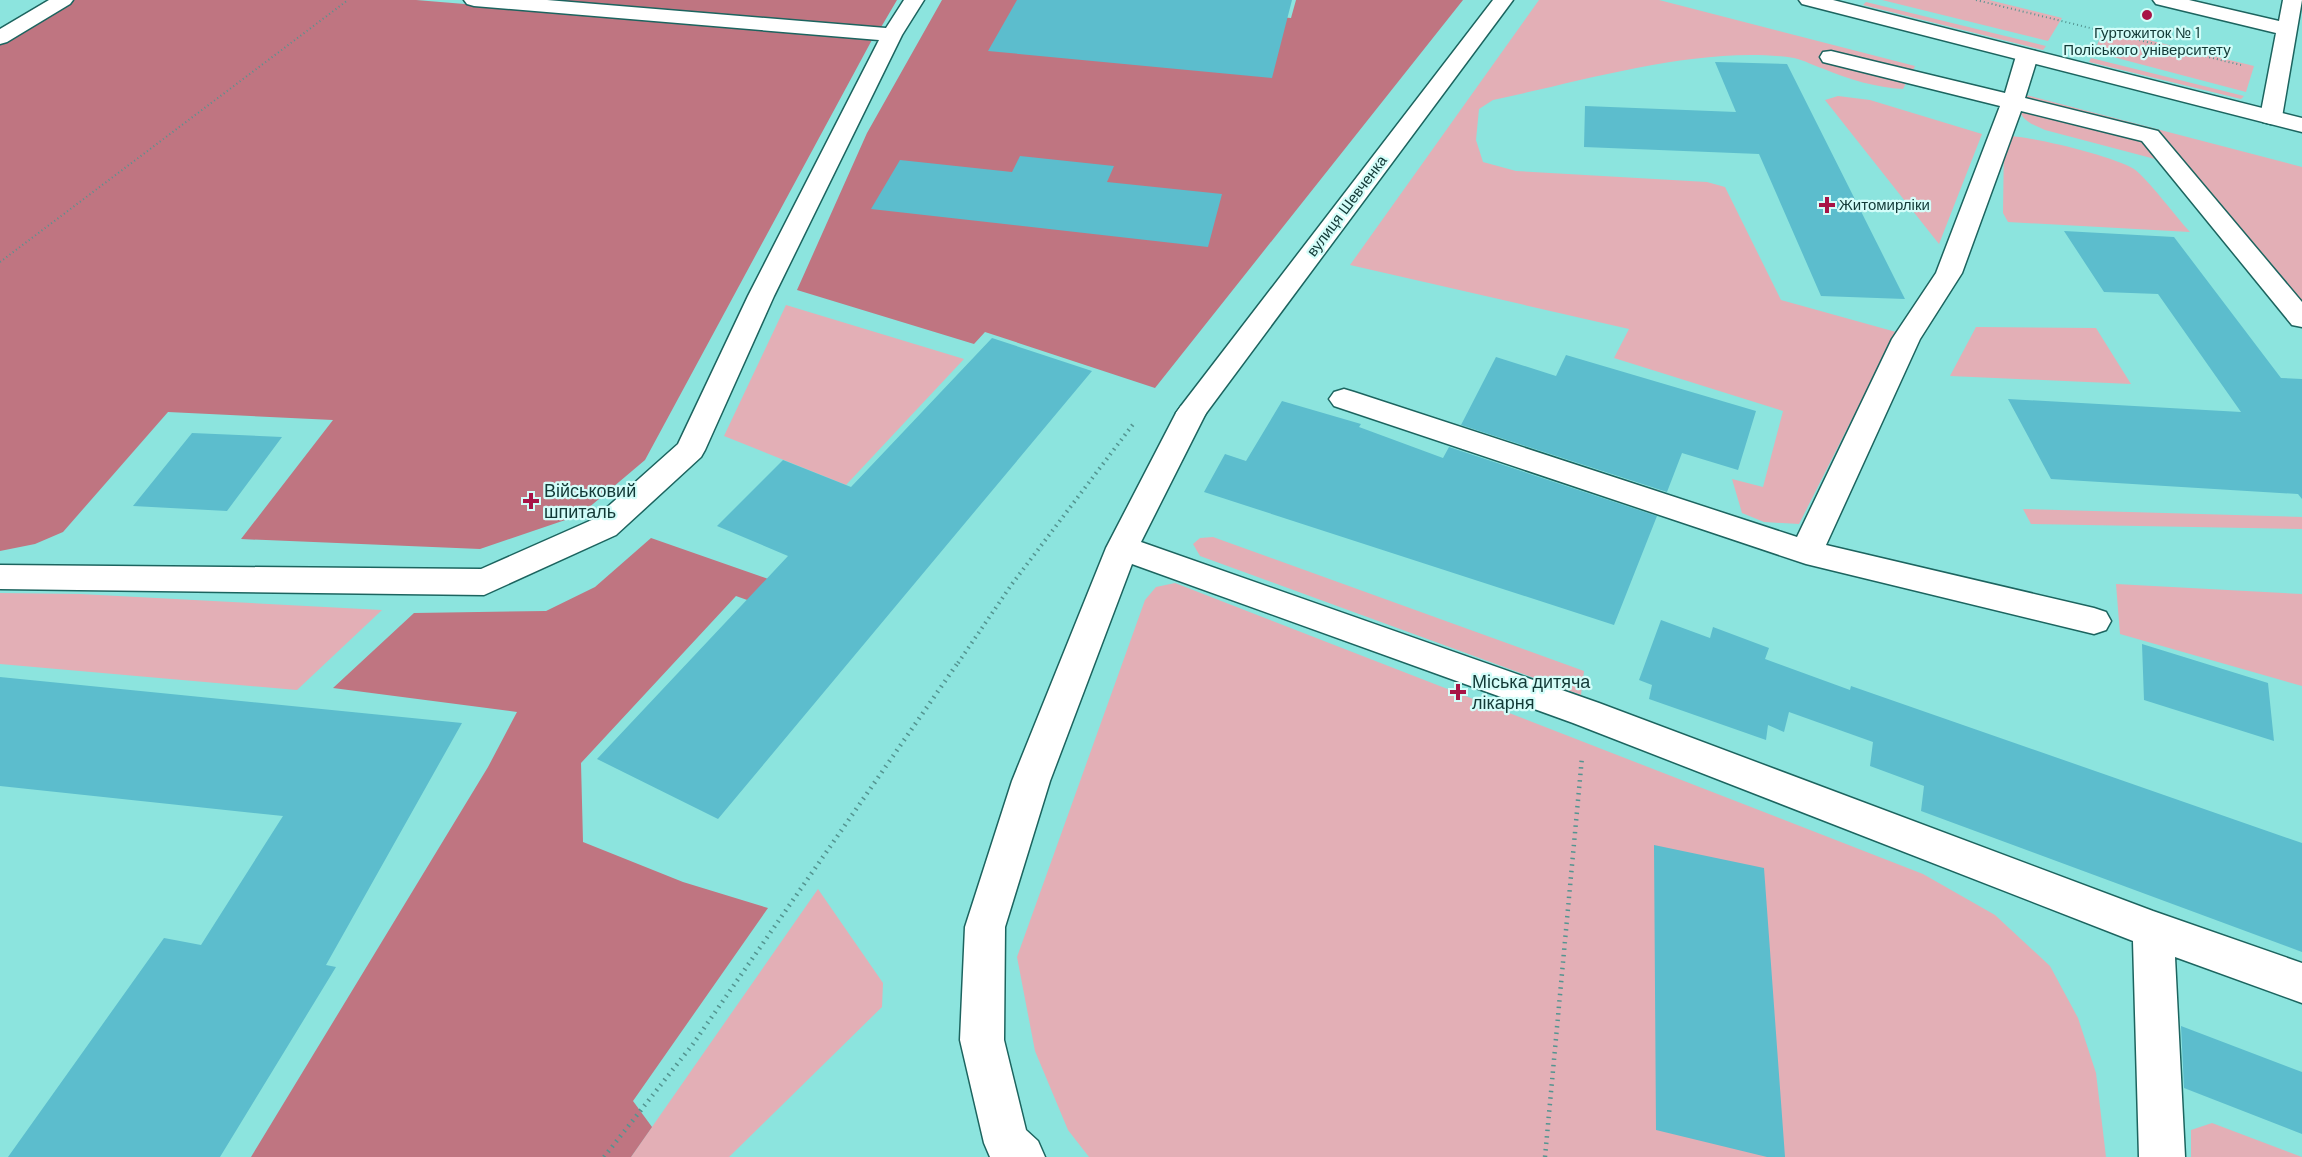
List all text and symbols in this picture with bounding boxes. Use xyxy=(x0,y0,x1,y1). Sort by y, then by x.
marker: Гуртожиток № 1 Поліського університету xyxy=(2140,8,2154,22)
place label: Гуртожиток № 1 Поліського університету xyxy=(2063,23,2231,60)
street label: вулиця Шевченка xyxy=(1302,151,1392,261)
place label: Житомирліки xyxy=(1839,195,1930,215)
marker: Житомирліки xyxy=(1820,198,1834,212)
place label: Військовий шпиталь xyxy=(544,479,636,524)
marker: Військовий шпиталь xyxy=(522,492,540,510)
place label: Міська дитяча лікарня xyxy=(1472,670,1591,715)
marker: Міська дитяча лікарня xyxy=(1449,683,1467,701)

